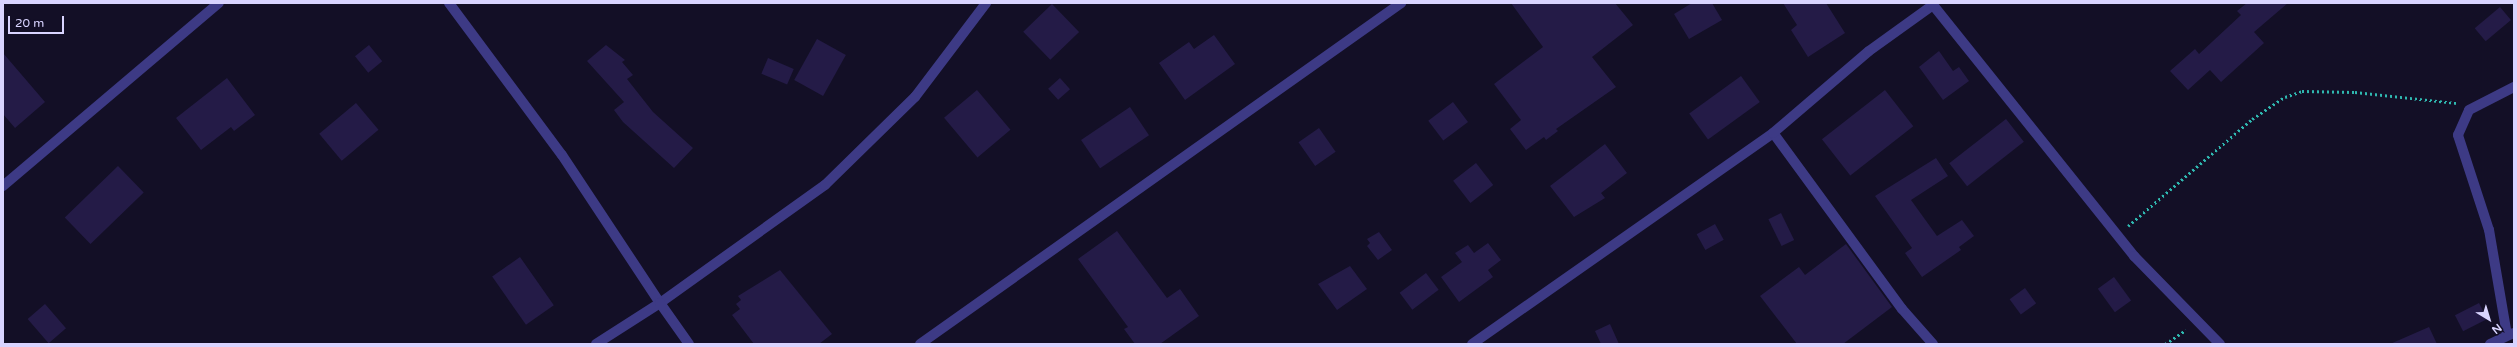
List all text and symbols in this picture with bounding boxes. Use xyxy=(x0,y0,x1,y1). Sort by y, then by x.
scale bar xyxy=(10,8,66,34)
text: 20 m xyxy=(15,16,44,30)
north arrow xyxy=(2469,299,2509,339)
text: N xyxy=(2489,321,2504,337)

